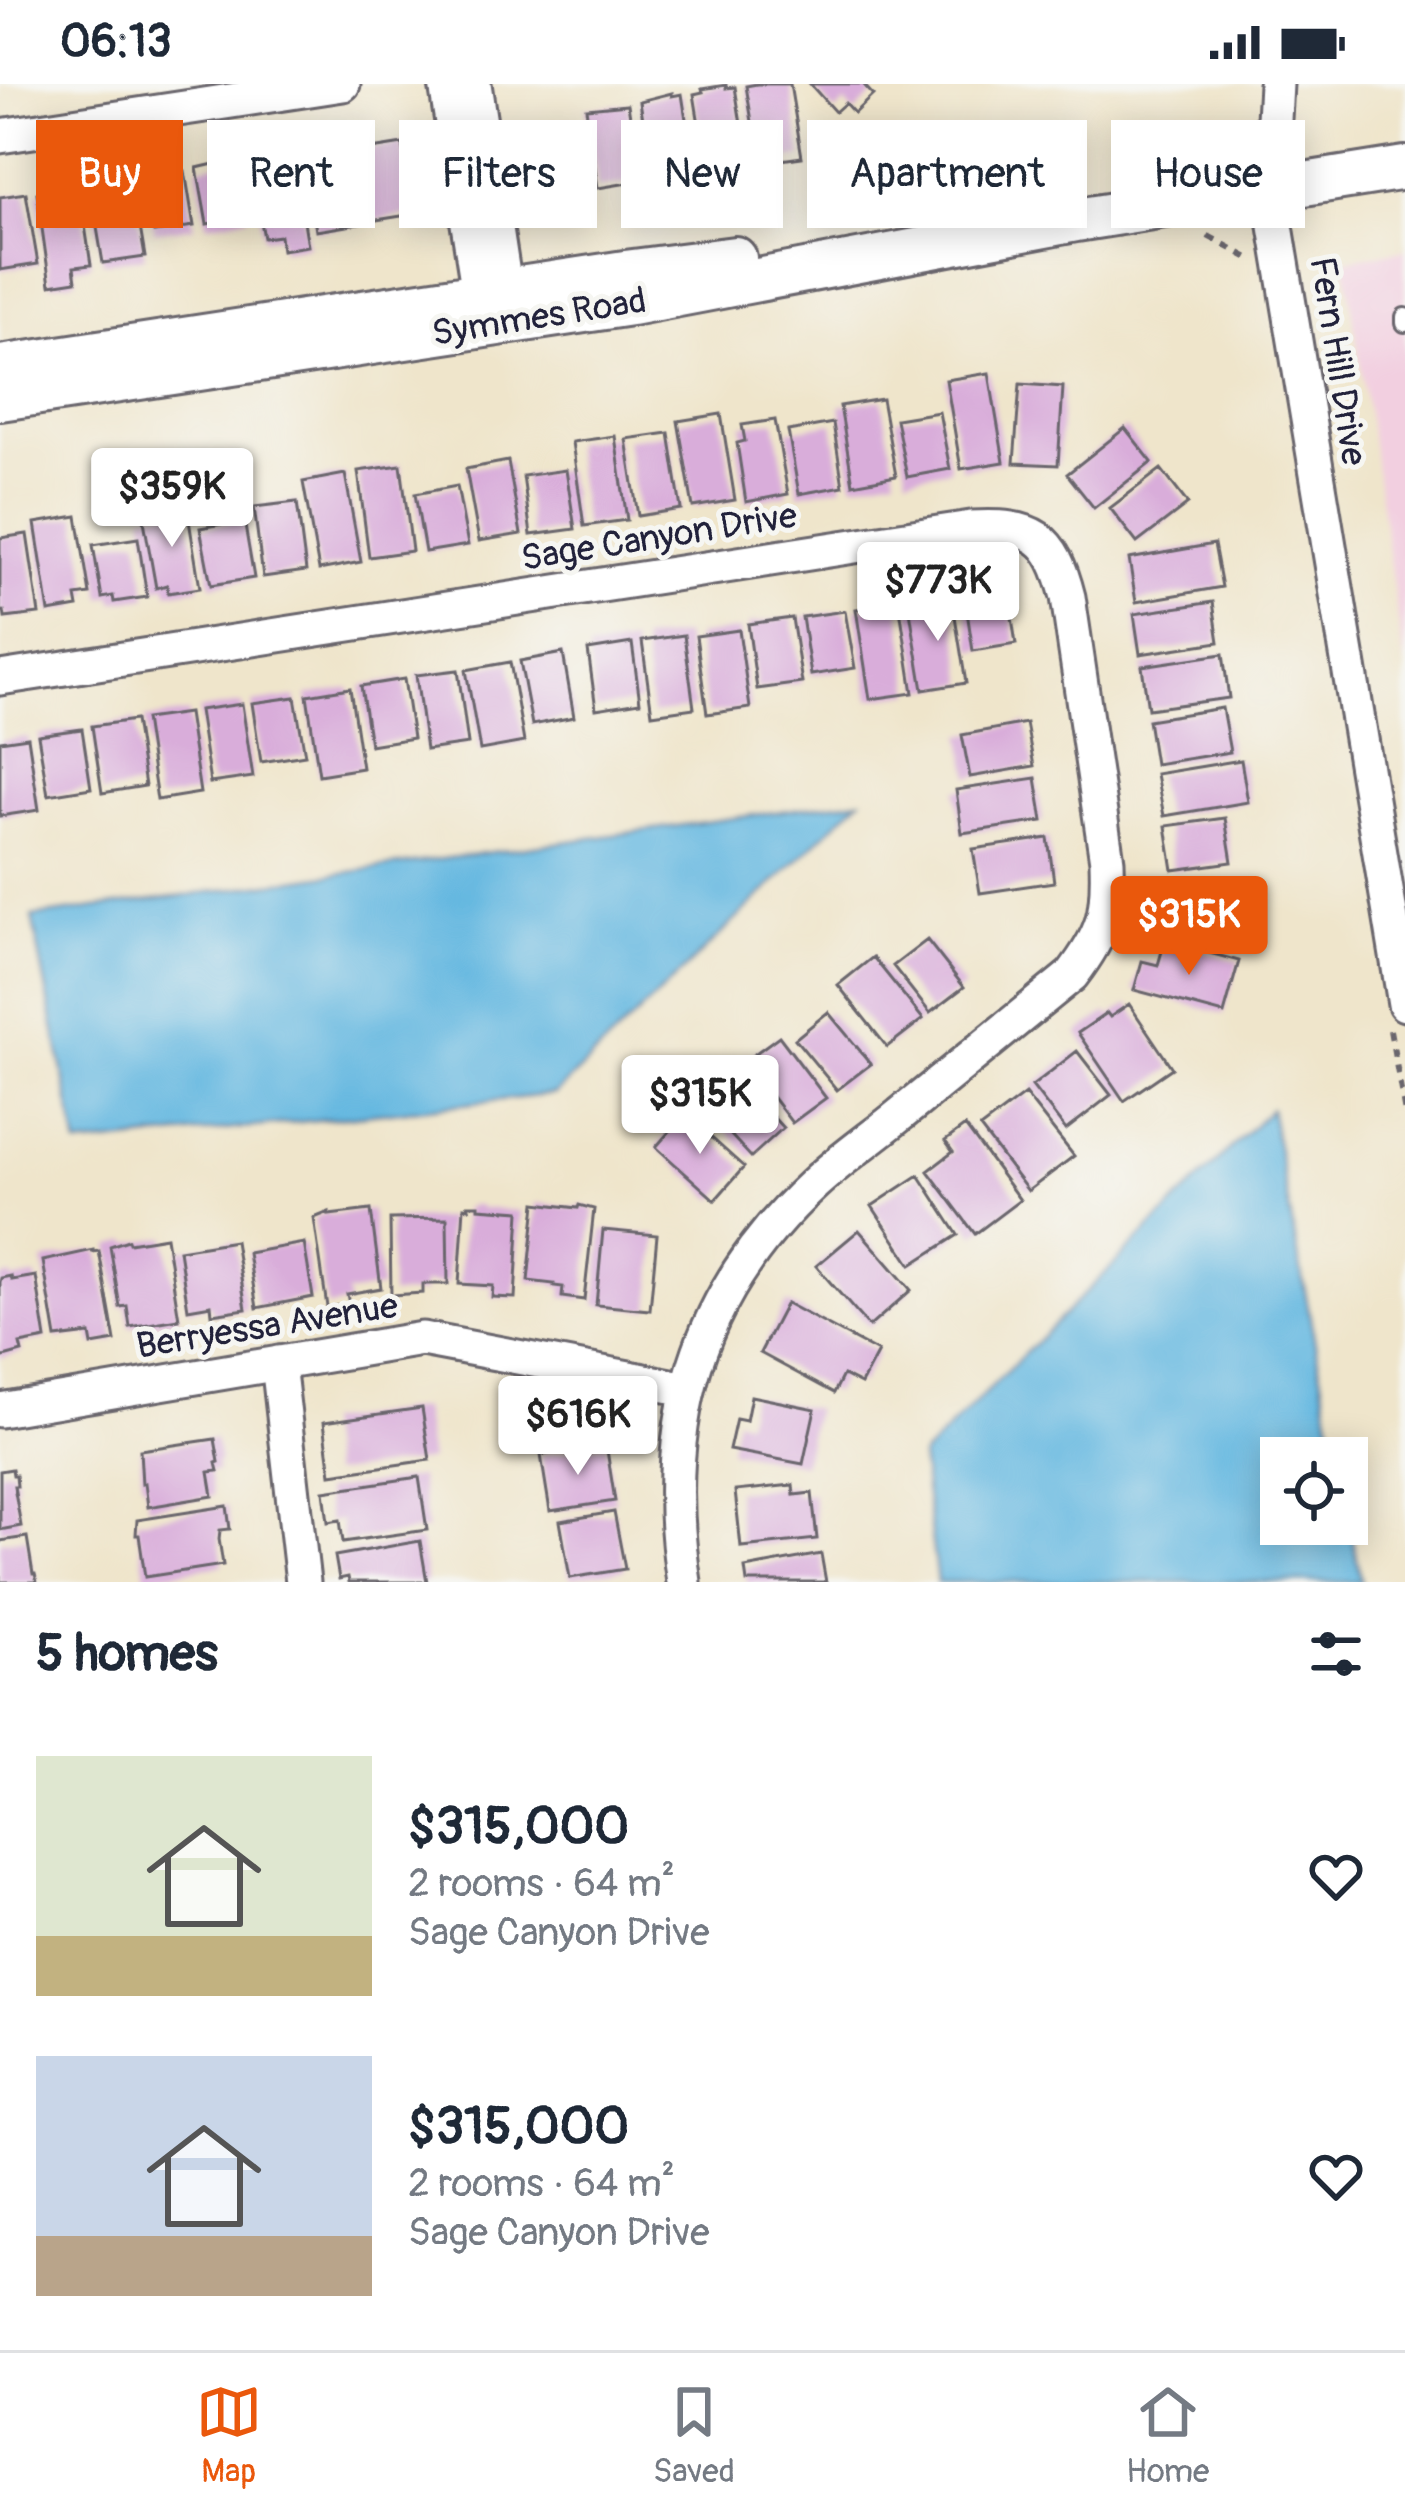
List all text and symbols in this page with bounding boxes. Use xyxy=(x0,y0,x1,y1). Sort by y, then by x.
text: 06:13 xyxy=(60,14,172,70)
chip: Buy xyxy=(36,120,183,228)
chip: Rent xyxy=(207,120,375,228)
chip: Filters xyxy=(399,120,597,228)
chip: New xyxy=(621,120,783,228)
chip: Apartment xyxy=(807,120,1087,228)
chip: House xyxy=(1111,120,1305,228)
street label: Fern Hill Drive xyxy=(1299,254,1377,469)
street label: Symmes Road xyxy=(429,278,649,356)
pin: $359K xyxy=(88,448,256,550)
text: $359K xyxy=(118,462,226,511)
street label: Sage Canyon Drive xyxy=(518,493,800,581)
pin: $773K xyxy=(854,542,1022,644)
text: $773K xyxy=(884,556,992,605)
pin: $315K xyxy=(1105,876,1273,978)
text: $315K xyxy=(1138,890,1240,939)
pin: $315K xyxy=(616,1055,784,1157)
text: $315K xyxy=(649,1069,751,1118)
street label: Berryessa Avenue xyxy=(133,1283,401,1369)
pin: $616K xyxy=(494,1376,662,1478)
text: $616K xyxy=(525,1390,631,1439)
map controls xyxy=(1260,1437,1368,1545)
button: locate xyxy=(1260,1437,1368,1545)
icon: filters xyxy=(1303,1621,1369,1687)
text: 5 homes xyxy=(36,1622,218,1686)
text: $315,000 xyxy=(408,1795,629,1859)
icon: home xyxy=(132,1804,276,1948)
icon: heart xyxy=(1303,1843,1369,1909)
text: 2 rooms · 64 m² xyxy=(408,1859,675,1908)
text: Sage Canyon Drive xyxy=(408,1908,710,1957)
text: $315,000 xyxy=(408,2095,629,2159)
icon: home xyxy=(132,2104,276,2248)
icon: heart xyxy=(1303,2143,1369,2209)
text: 2 rooms · 64 m² xyxy=(408,2159,675,2208)
text: Sage Canyon Drive xyxy=(408,2208,710,2257)
tab: Map xyxy=(196,2379,262,2492)
tab: Saved xyxy=(653,2379,735,2492)
tab: Home xyxy=(1126,2379,1209,2492)

